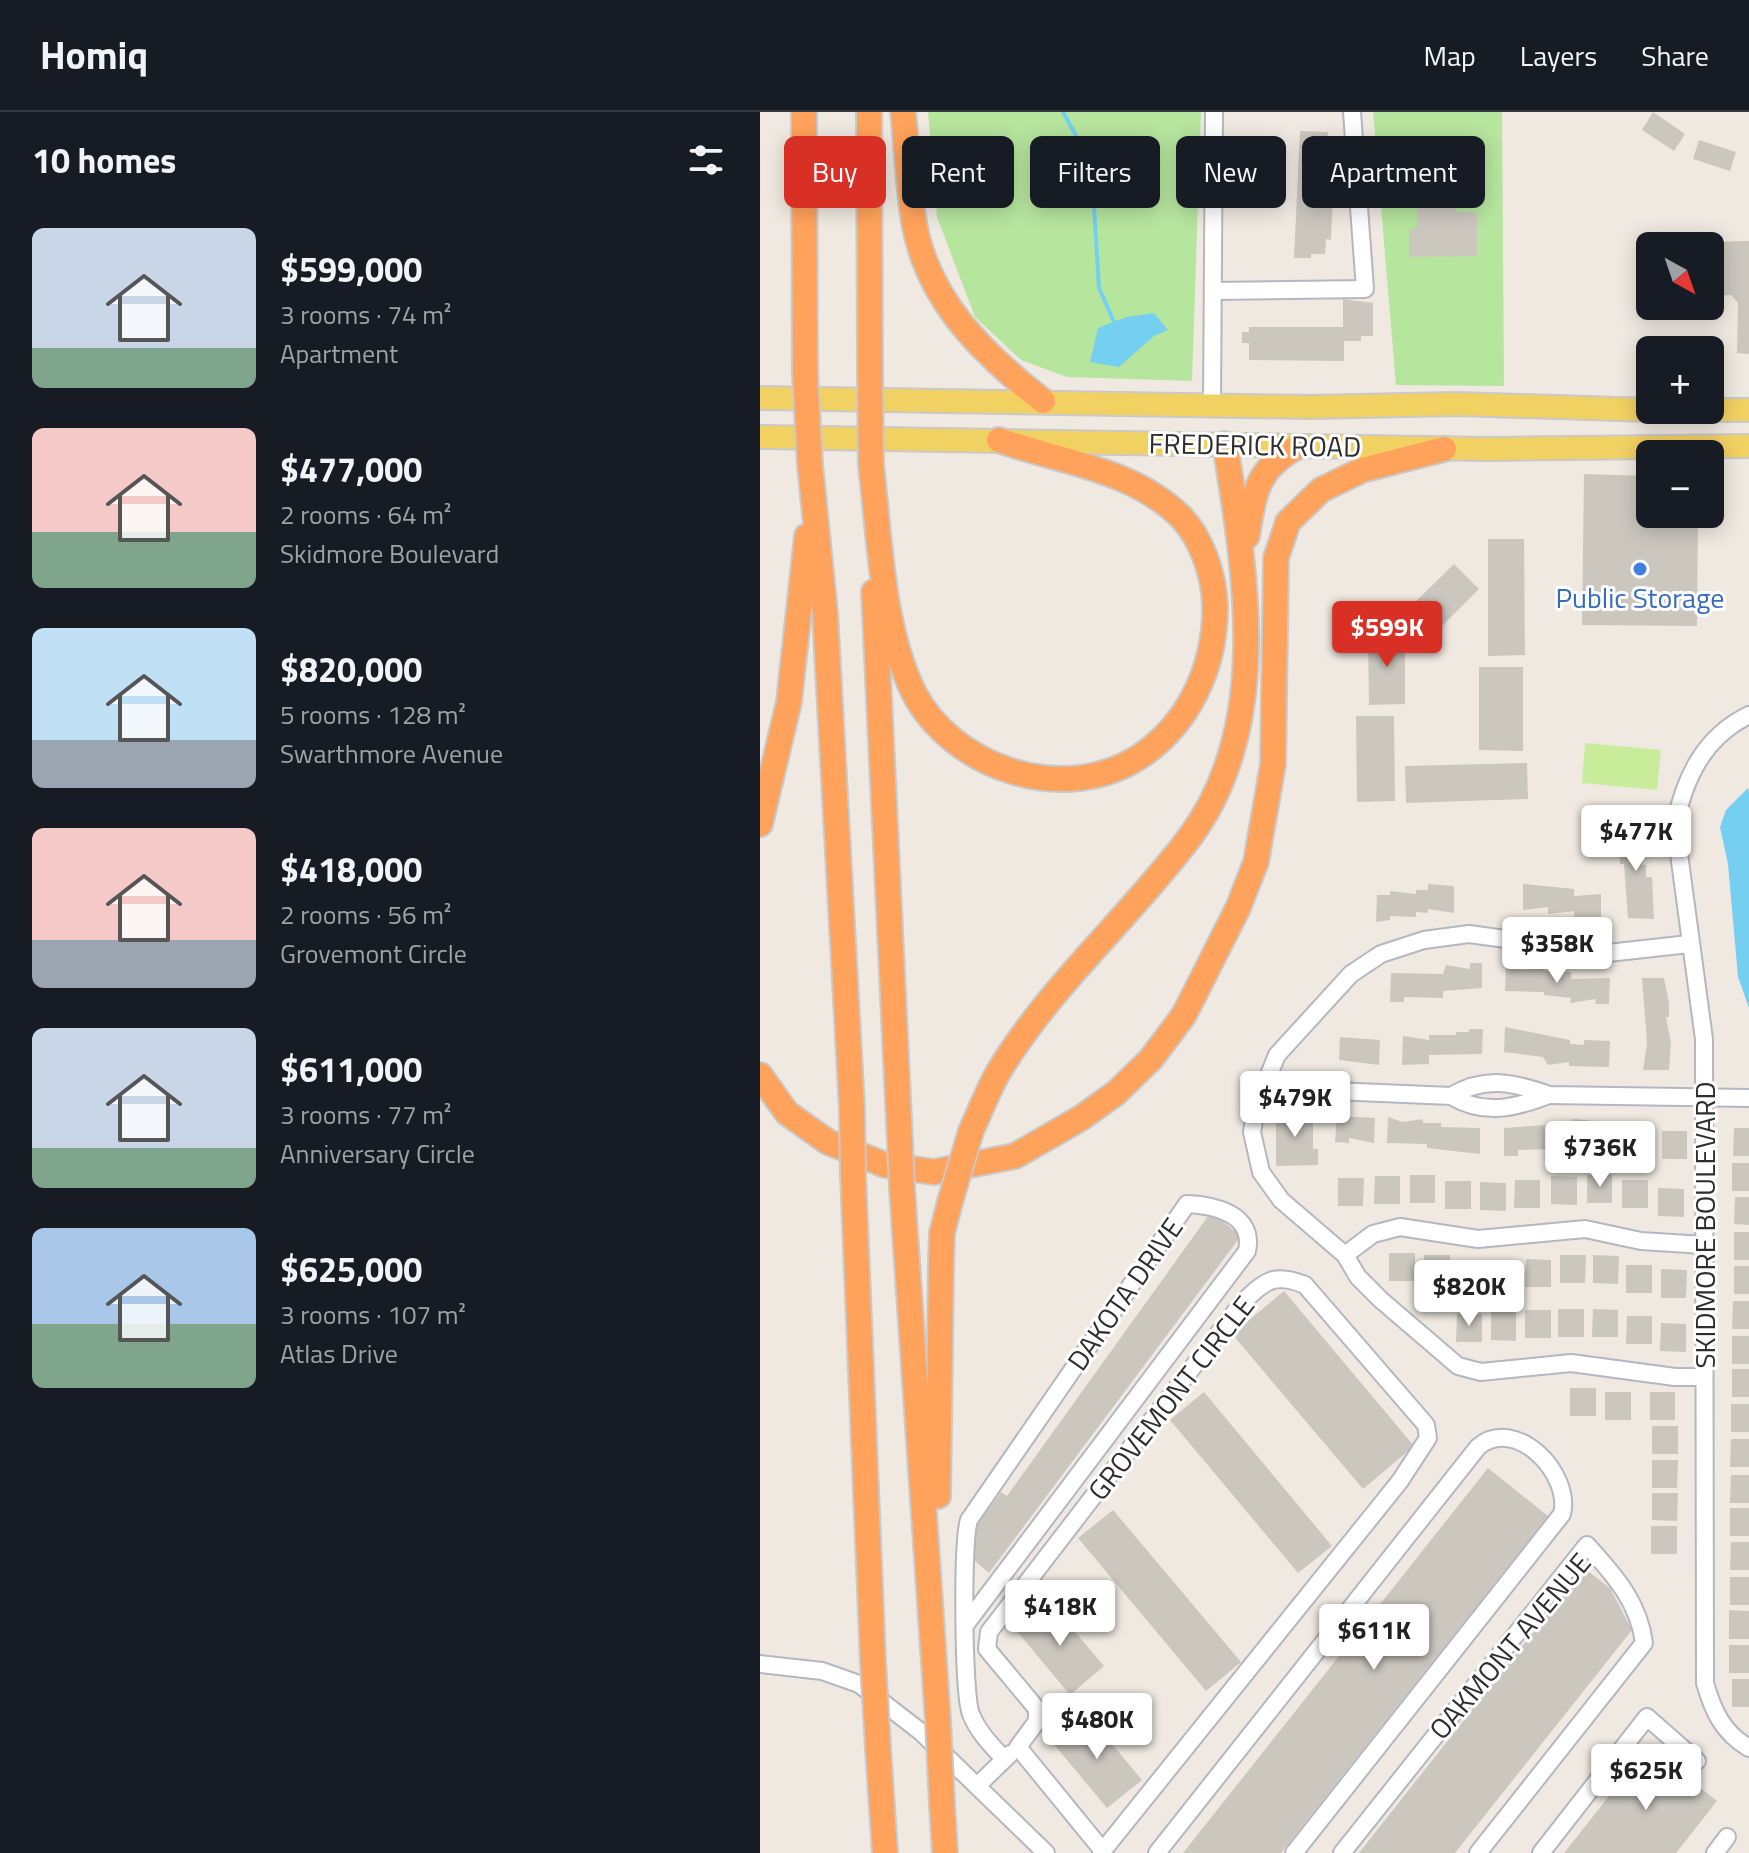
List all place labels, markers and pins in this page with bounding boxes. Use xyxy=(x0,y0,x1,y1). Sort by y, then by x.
marker: Public Storage xyxy=(1631,560,1649,578)
place label: Public Storage xyxy=(1556,576,1724,619)
pin: $599K xyxy=(1331,601,1443,669)
pin: $477K xyxy=(1580,805,1692,873)
pin: $358K xyxy=(1501,917,1613,985)
pin: $479K xyxy=(1239,1071,1351,1139)
pin: $736K xyxy=(1544,1121,1656,1189)
pin: $820K xyxy=(1413,1260,1525,1328)
pin: $418K xyxy=(1004,1580,1116,1648)
pin: $611K xyxy=(1318,1604,1430,1672)
pin: $480K xyxy=(1041,1693,1153,1761)
pin: $625K xyxy=(1590,1744,1702,1812)

